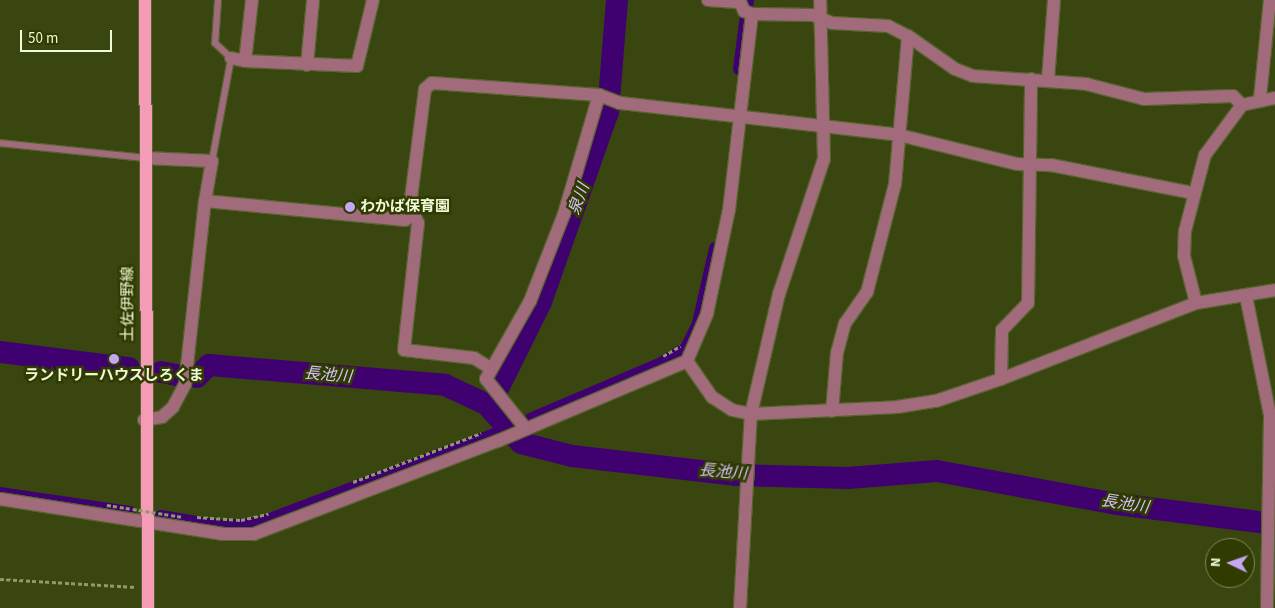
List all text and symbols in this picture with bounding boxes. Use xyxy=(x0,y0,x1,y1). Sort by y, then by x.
scale bar xyxy=(22,20,115,52)
text: 50 m xyxy=(28,28,58,49)
water label: 泉川 xyxy=(565,181,593,217)
place label: わかば保育園 xyxy=(360,198,450,216)
marker: わかば保育園 xyxy=(344,201,356,213)
street label: 土佐伊野線 xyxy=(119,267,137,341)
marker: ランドリーハウスしろくま xyxy=(108,353,120,365)
water label: 長池川 xyxy=(303,363,353,387)
place label: ランドリーハウスしろくま xyxy=(24,367,204,385)
water label: 長池川 xyxy=(698,460,748,484)
water label: 長池川 xyxy=(1100,491,1150,517)
north arrow xyxy=(1205,538,1255,588)
text: N xyxy=(1206,557,1226,567)

